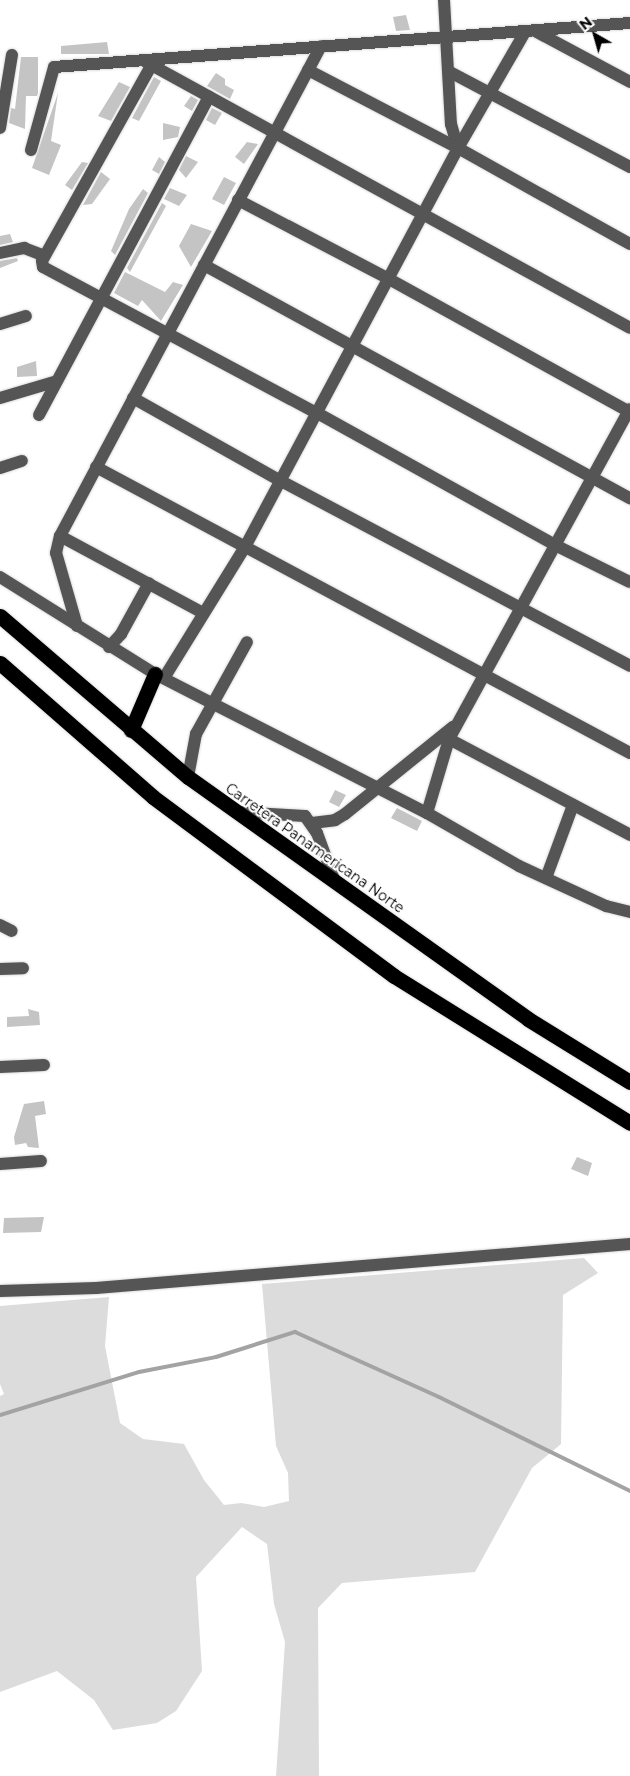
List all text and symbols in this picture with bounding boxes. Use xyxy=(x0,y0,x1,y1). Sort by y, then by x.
north arrow xyxy=(570,10,620,60)
text: N xyxy=(576,13,596,34)
street label: Carretera Panamericana Norte xyxy=(222,780,408,916)

